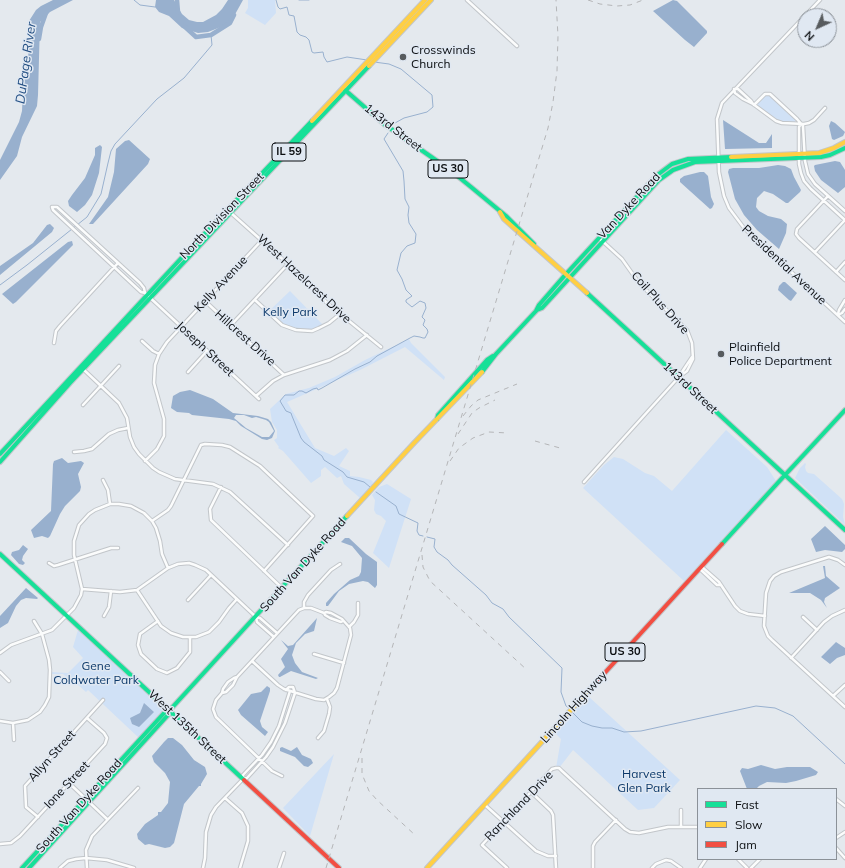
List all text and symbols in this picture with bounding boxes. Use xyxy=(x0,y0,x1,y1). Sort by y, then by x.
north arrow xyxy=(797,8,837,48)
water label: DuPage River xyxy=(13,21,39,105)
text: N xyxy=(802,28,817,44)
place label: Crosswinds Church xyxy=(411,43,476,71)
marker: Crosswinds Church xyxy=(398,52,408,62)
street label: 143rd Street xyxy=(361,101,425,155)
road number: IL 59 xyxy=(272,143,306,161)
road number: US 30 xyxy=(428,160,468,178)
street label: North Division Street xyxy=(177,170,267,262)
street label: Van Dyke Road xyxy=(595,170,663,242)
street label: Presidential Avenue xyxy=(739,222,829,308)
street label: West Hazelcrest Drive xyxy=(254,232,354,326)
street label: Kelly Avenue xyxy=(192,253,250,315)
street label: Coil Plus Drive xyxy=(628,269,692,337)
park label: Kelly Park xyxy=(263,305,317,319)
street label: Hillcrest Drive xyxy=(212,307,278,369)
street label: Joseph Street xyxy=(173,319,237,379)
place label: Plainfield Police Department xyxy=(729,340,832,368)
marker: Plainfield Police Department xyxy=(716,349,726,359)
street label: 143rd Street xyxy=(660,359,720,417)
street label: South Van Dyke Road xyxy=(257,515,349,615)
road number: US 30 xyxy=(605,643,645,661)
park label: Gene Coldwater Park xyxy=(53,659,139,687)
street label: Lincoln Highway xyxy=(538,668,610,746)
street label: West 135th Street xyxy=(145,687,229,767)
street label: Allyn Street xyxy=(25,727,79,785)
street label: South Van Dyke Road xyxy=(33,756,125,856)
street label: Ione Street xyxy=(41,758,93,812)
park label: Harvest Glen Park xyxy=(617,767,671,795)
street label: Ranchland Drive xyxy=(482,768,556,844)
legend xyxy=(697,788,837,860)
text: Fast xyxy=(735,797,759,812)
text: Slow xyxy=(735,817,763,832)
text: Jam xyxy=(735,837,757,852)

